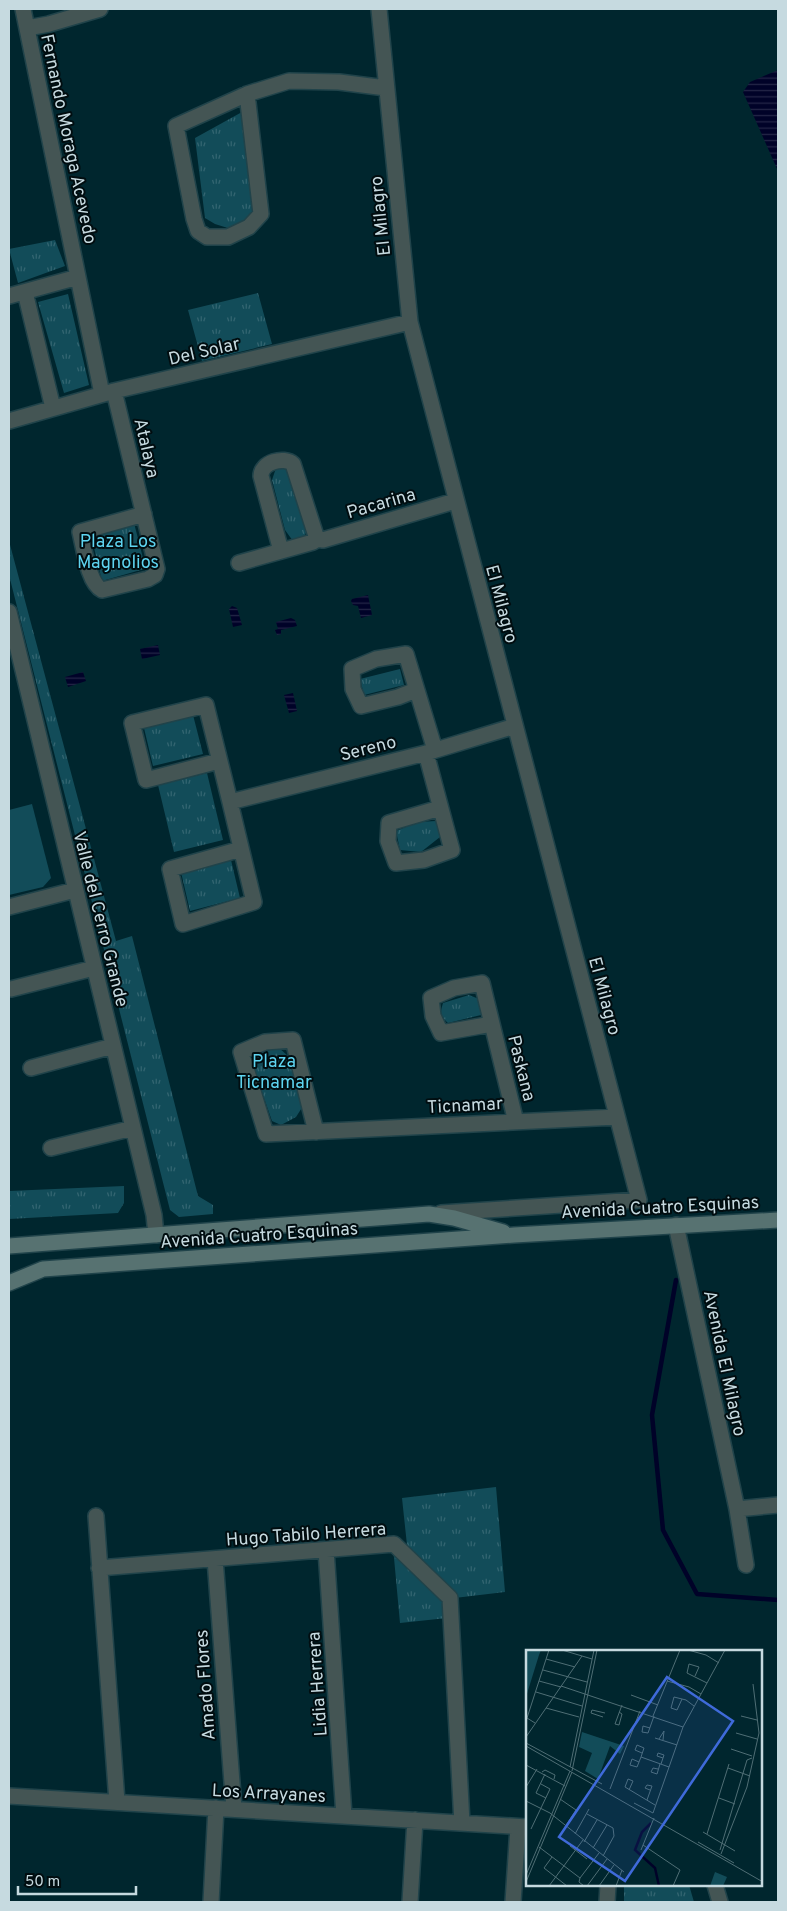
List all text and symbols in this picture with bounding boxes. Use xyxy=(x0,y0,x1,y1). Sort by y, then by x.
street label: Fernando Moraga Acevedo xyxy=(34,32,101,246)
street label: El Milagro xyxy=(366,175,397,257)
street label: Del Solar xyxy=(166,333,242,372)
street label: Atalaya xyxy=(127,416,164,481)
street label: Pacarina xyxy=(344,484,418,525)
park label: Plaza Los Magnolios xyxy=(77,531,159,575)
street label: El Milagro xyxy=(479,563,522,646)
street label: Sereno xyxy=(338,731,399,768)
street label: Valle del Cerro Grande xyxy=(67,829,133,1010)
street label: El Milagro xyxy=(582,955,625,1038)
street label: Paskana xyxy=(501,1033,540,1104)
park label: Plaza Ticnamar xyxy=(236,1051,312,1095)
street label: Ticnamar xyxy=(426,1093,504,1120)
street label: Avenida Cuatro Esquinas xyxy=(560,1192,760,1225)
street label: Avenida Cuatro Esquinas xyxy=(159,1218,359,1255)
street label: Avenida El Milagro xyxy=(697,1288,750,1439)
street label: Hugo Tabilo Herrera xyxy=(225,1518,387,1553)
street label: Amado Flores xyxy=(191,1629,222,1741)
street label: Lidia Herrera xyxy=(303,1631,334,1737)
inset map xyxy=(526,1650,762,1886)
street label: Los Arrayanes xyxy=(211,1780,327,1809)
scale bar xyxy=(18,1864,135,1896)
text: 50 m xyxy=(25,1873,60,1892)

